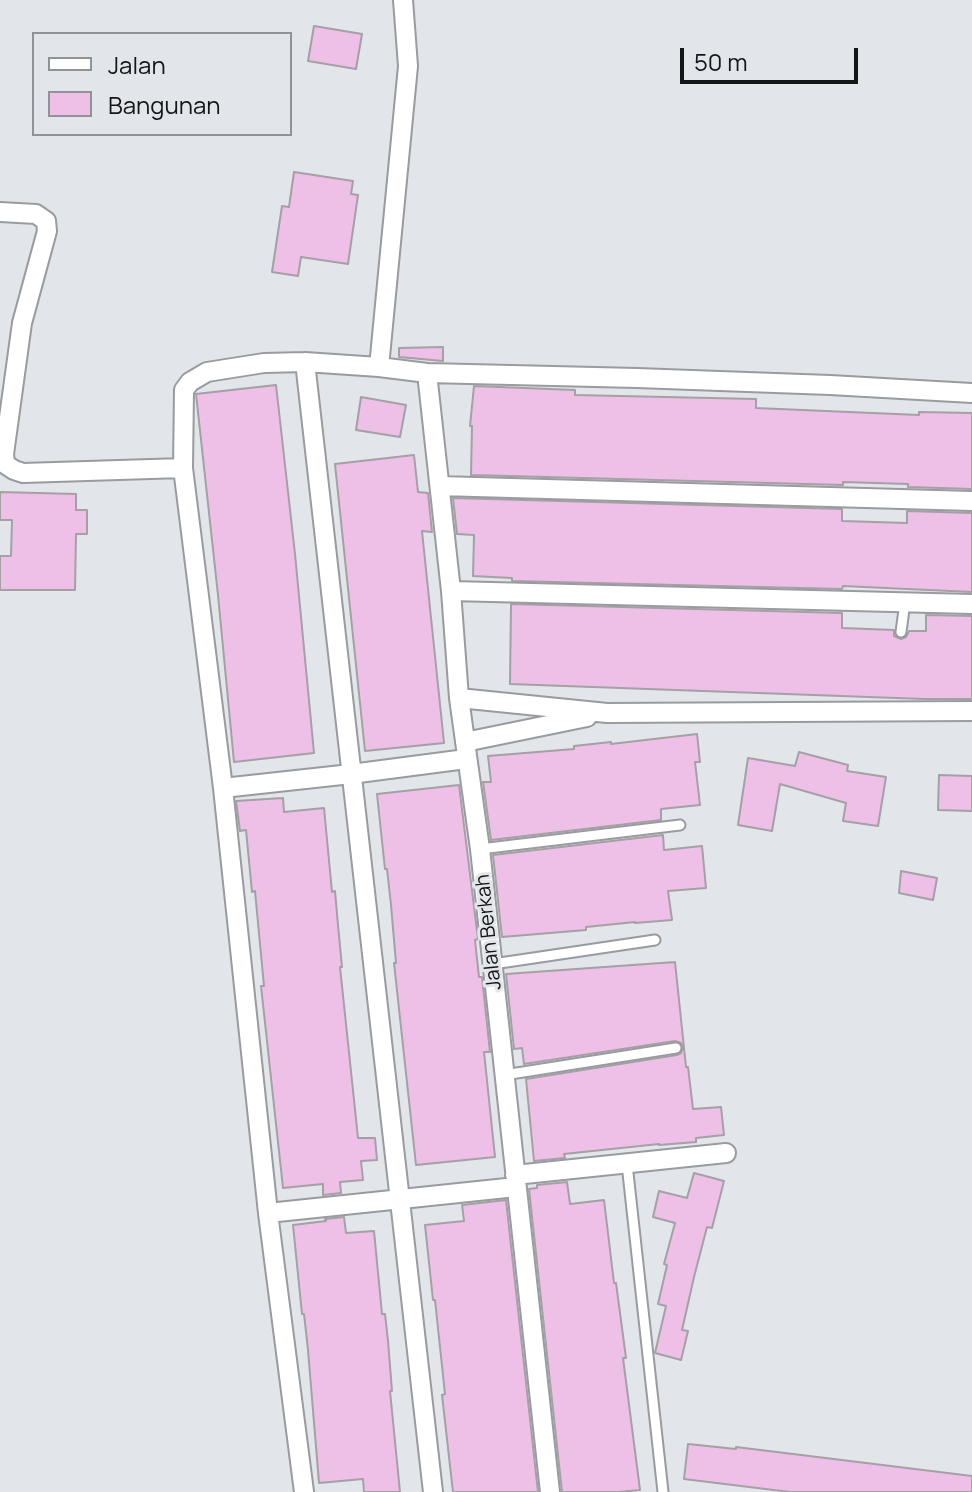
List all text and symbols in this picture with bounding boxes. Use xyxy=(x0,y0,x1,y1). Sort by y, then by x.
legend xyxy=(32,32,292,136)
scale bar xyxy=(684,32,862,82)
text: 50 m xyxy=(694,45,748,78)
text: Jalan xyxy=(108,48,166,81)
text: Bangunan xyxy=(108,88,221,121)
street label: Jalan Berkah xyxy=(471,873,507,991)

